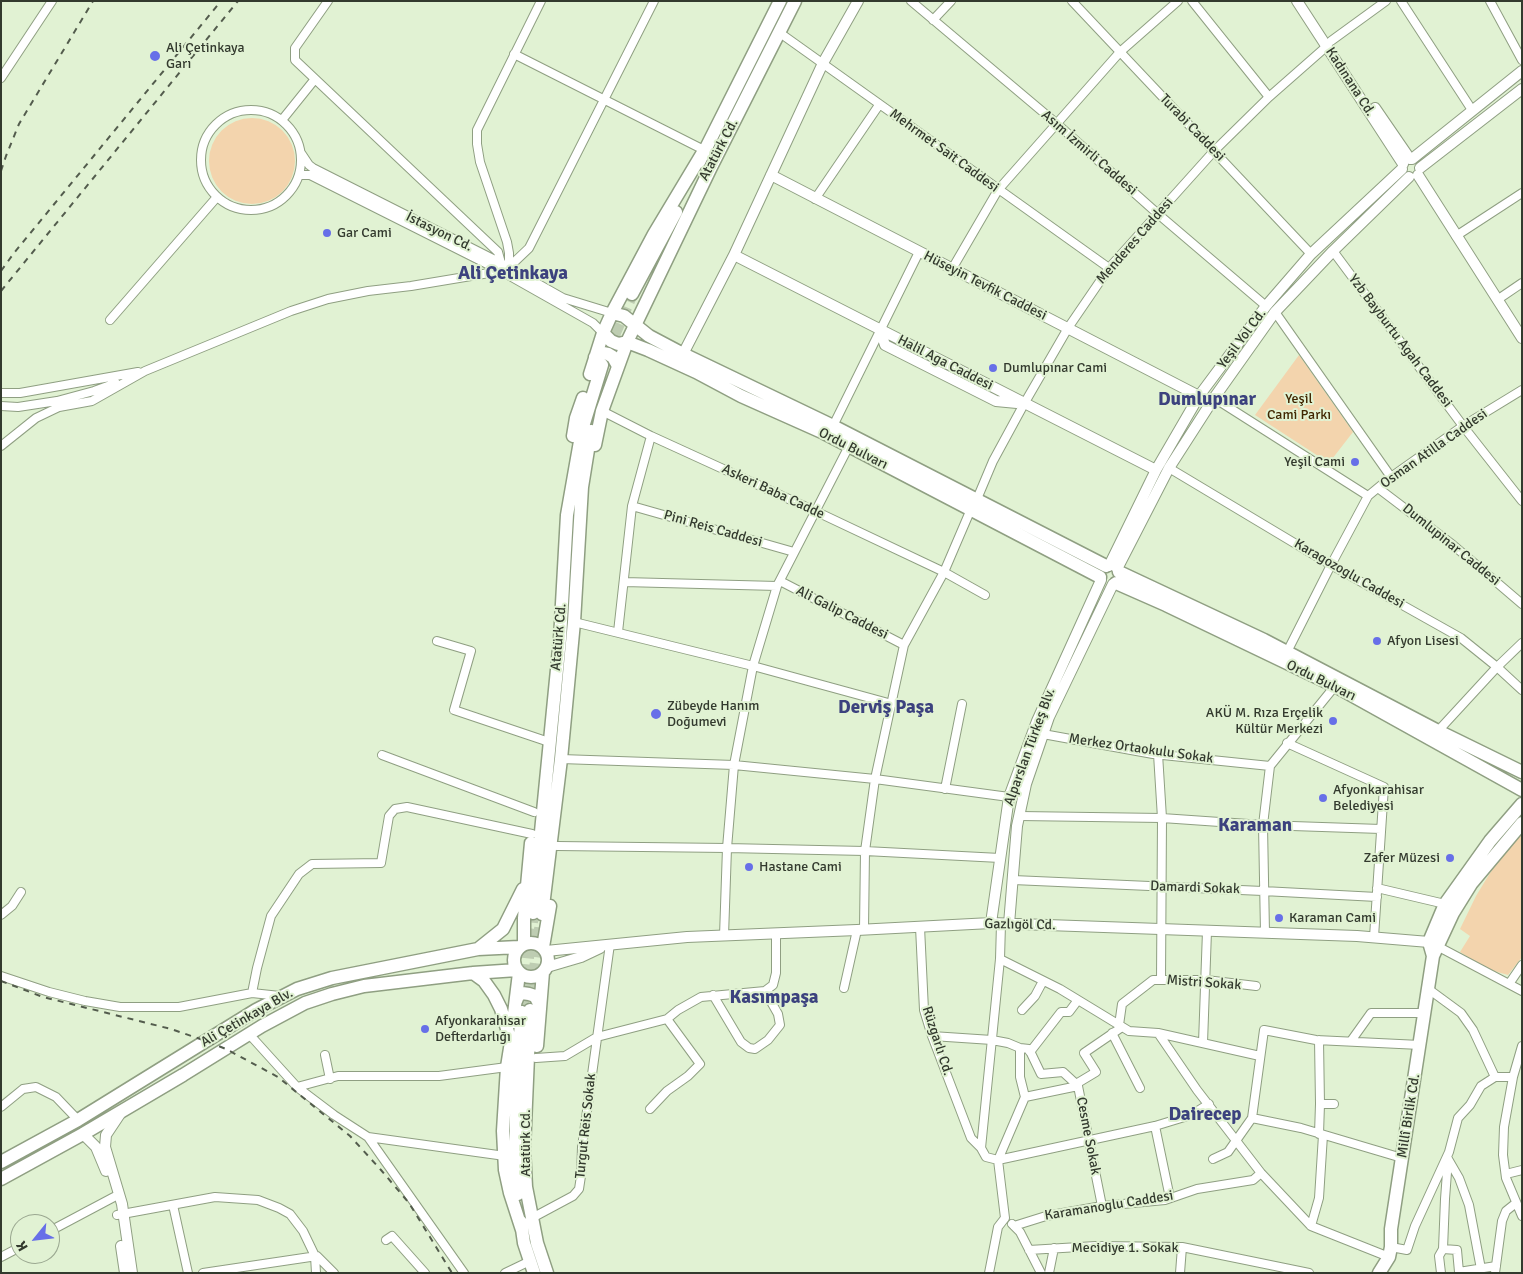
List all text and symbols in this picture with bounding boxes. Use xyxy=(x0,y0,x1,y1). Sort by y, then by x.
place label: Ali Çetinkaya Garı xyxy=(166,40,245,72)
street label: Kadınana Cd. xyxy=(1322,44,1378,120)
marker: Ali Çetinkaya Garı xyxy=(148,49,162,63)
street label: Turabi Caddesi xyxy=(1156,91,1228,165)
street label: Mehrmet Sait Caddesi xyxy=(886,106,1002,196)
street label: Asım İzmirli Caddesi xyxy=(1038,107,1140,199)
street label: Atatürk Cd. xyxy=(696,116,742,184)
street label: Menderes Caddesi xyxy=(1093,194,1177,288)
street label: İstasyon Cd. xyxy=(403,209,475,255)
place label: Gar Cami xyxy=(337,225,392,241)
marker: Gar Cami xyxy=(321,227,333,239)
street label: Hüseyin Tevfik Caddesi xyxy=(921,248,1049,324)
district label: Ali Çetinkaya xyxy=(458,263,568,285)
street label: Yzb Bayburtu Agah Caddesi xyxy=(1344,271,1456,411)
street label: Yeşil Yol Cd. xyxy=(1214,306,1270,372)
street label: Halil Aga Caddesi xyxy=(895,332,995,394)
place label: Dumlupınar Cami xyxy=(1003,360,1107,376)
marker: Dumlupınar Cami xyxy=(987,362,999,374)
district label: Dumlupınar xyxy=(1158,389,1256,411)
park label: Yeşil Cami Parkı xyxy=(1267,391,1331,424)
street label: Osman Atilla Caddesi xyxy=(1377,406,1491,492)
street label: Ordu Bulvarı xyxy=(816,424,890,474)
place label: Yeşil Cami xyxy=(1284,454,1345,470)
marker: Yeşil Cami xyxy=(1349,456,1361,468)
street label: Askeri Baba Cadde xyxy=(719,461,827,523)
street label: Dumlupinar Caddesi xyxy=(1399,500,1503,590)
street label: Pini Reis Caddesi xyxy=(662,507,764,551)
street label: Karagozoglu Caddesi xyxy=(1291,536,1407,612)
street label: Ali Galip Caddesi xyxy=(793,583,891,643)
street label: Atatürk Cd. xyxy=(548,603,570,671)
place label: Afyon Lisesi xyxy=(1387,633,1459,649)
marker: Afyon Lisesi xyxy=(1371,635,1383,647)
street label: Ordu Bulvarı xyxy=(1284,657,1358,705)
street label: Alparslan Türkeş Blv. xyxy=(1001,686,1059,808)
district label: Derviş Paşa xyxy=(838,697,934,719)
place label: Zübeyde Hanım Doğumevi xyxy=(667,698,759,730)
place label: AKÜ M. Rıza Erçelik Kültür Merkezi xyxy=(1206,705,1323,738)
marker: Zübeyde Hanım Doğumevi xyxy=(649,707,663,721)
marker: AKÜ M. Rıza Erçelik Kültür Merkezi xyxy=(1327,715,1339,727)
street label: Merkez Ortaokulu Sokak xyxy=(1068,731,1214,767)
place label: Afyonkarahisar Belediyesi xyxy=(1333,782,1424,814)
marker: Afyonkarahisar Belediyesi xyxy=(1317,792,1329,804)
district label: Karaman xyxy=(1218,815,1292,837)
place label: Zafer Müzesi xyxy=(1363,850,1440,866)
marker: Zafer Müzesi xyxy=(1444,852,1456,864)
place label: Hastane Cami xyxy=(759,859,842,875)
marker: Hastane Cami xyxy=(743,861,755,873)
street label: Damardi Sokak xyxy=(1150,878,1240,898)
place label: Karaman Cami xyxy=(1289,910,1376,926)
marker: Karaman Cami xyxy=(1273,912,1285,924)
street label: Gazlıgöl Cd. xyxy=(984,916,1056,934)
street label: Mistri Sokak xyxy=(1166,972,1242,994)
street label: Ali Çetinkaya Blv. xyxy=(198,985,296,1051)
district label: Kasımpaşa xyxy=(729,987,819,1009)
street label: Rüzgarlı Cd. xyxy=(918,1004,956,1078)
place label: Afyonkarahisar Defterdarlığı xyxy=(435,1013,526,1046)
marker: Afyonkarahisar Defterdarlığı xyxy=(419,1023,431,1035)
street label: Turgut Reis Sokak xyxy=(572,1072,600,1180)
street label: Millî Birlik Cd. xyxy=(1394,1073,1424,1159)
street label: Cesme Sokak xyxy=(1072,1096,1104,1176)
district label: Dairecep xyxy=(1168,1104,1242,1126)
street label: Atatürk Cd. xyxy=(518,1109,534,1177)
street label: Karamanoglu Caddesi xyxy=(1043,1188,1175,1224)
north arrow xyxy=(10,1214,60,1264)
text: K xyxy=(13,1238,32,1254)
street label: Mecidiye 1. Sokak xyxy=(1072,1240,1178,1256)

